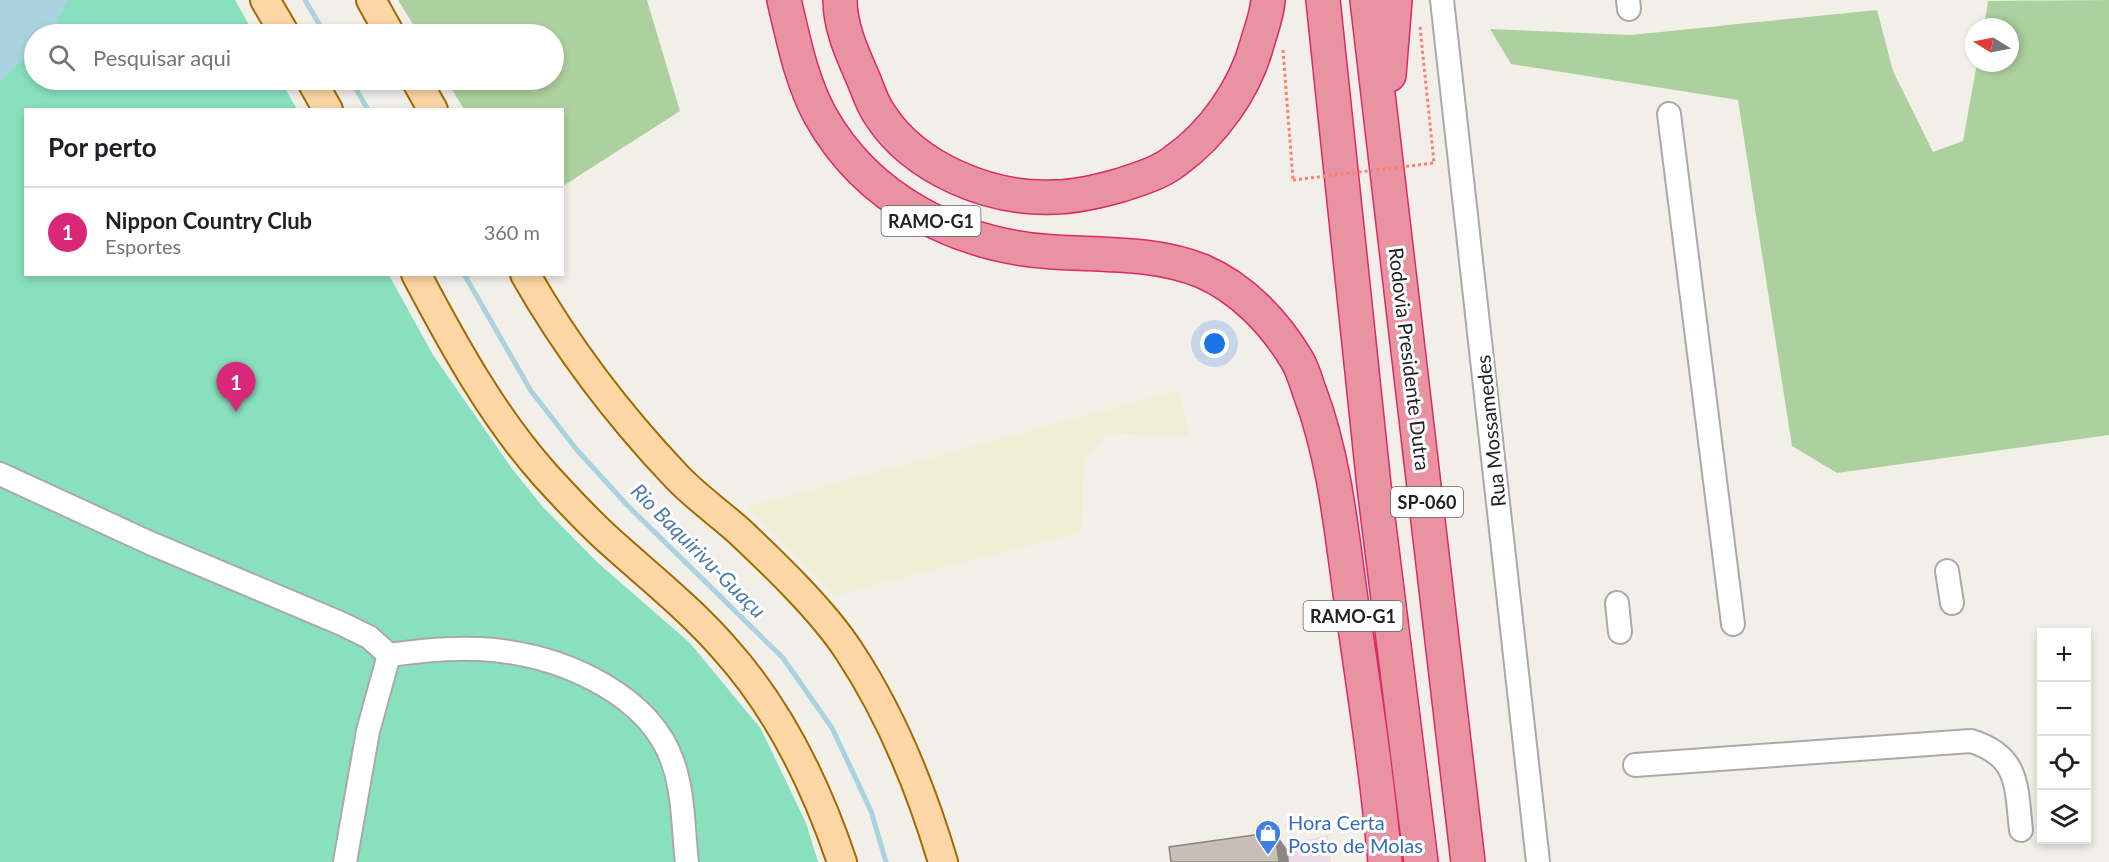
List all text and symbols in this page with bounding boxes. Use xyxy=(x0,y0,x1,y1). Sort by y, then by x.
north arrow xyxy=(1965,18,2019,72)
search box xyxy=(24,24,564,90)
icon: search xyxy=(45,41,78,74)
text: Pesquisar aqui xyxy=(93,44,231,71)
text: Por perto xyxy=(48,131,157,163)
road number: RAMO-G1 xyxy=(882,206,980,236)
text: Nippon Country Club xyxy=(105,207,312,234)
text: 1 xyxy=(62,220,73,244)
text: 360 m xyxy=(484,220,540,244)
text: Esportes xyxy=(105,234,181,258)
street label: Rodovia Presidente Dutra xyxy=(1384,246,1436,472)
your location xyxy=(1200,329,1229,358)
street label: Rua Mossamedes xyxy=(1470,354,1510,508)
pin: 1 xyxy=(216,362,256,412)
water label: Rio Baquirivu-Guaçu xyxy=(627,478,771,622)
road number: SP-060 xyxy=(1391,487,1463,517)
road number: RAMO-G1 xyxy=(1304,601,1402,631)
map controls xyxy=(2037,628,2091,844)
button: + xyxy=(2037,628,2091,682)
button: − xyxy=(2037,682,2091,736)
button: locate xyxy=(2037,736,2091,790)
button: layers xyxy=(2037,790,2091,844)
place label: Hora Certa Posto de Molas xyxy=(1288,810,1423,857)
shop icon: Hora Certa Posto de Molas xyxy=(1253,818,1283,856)

